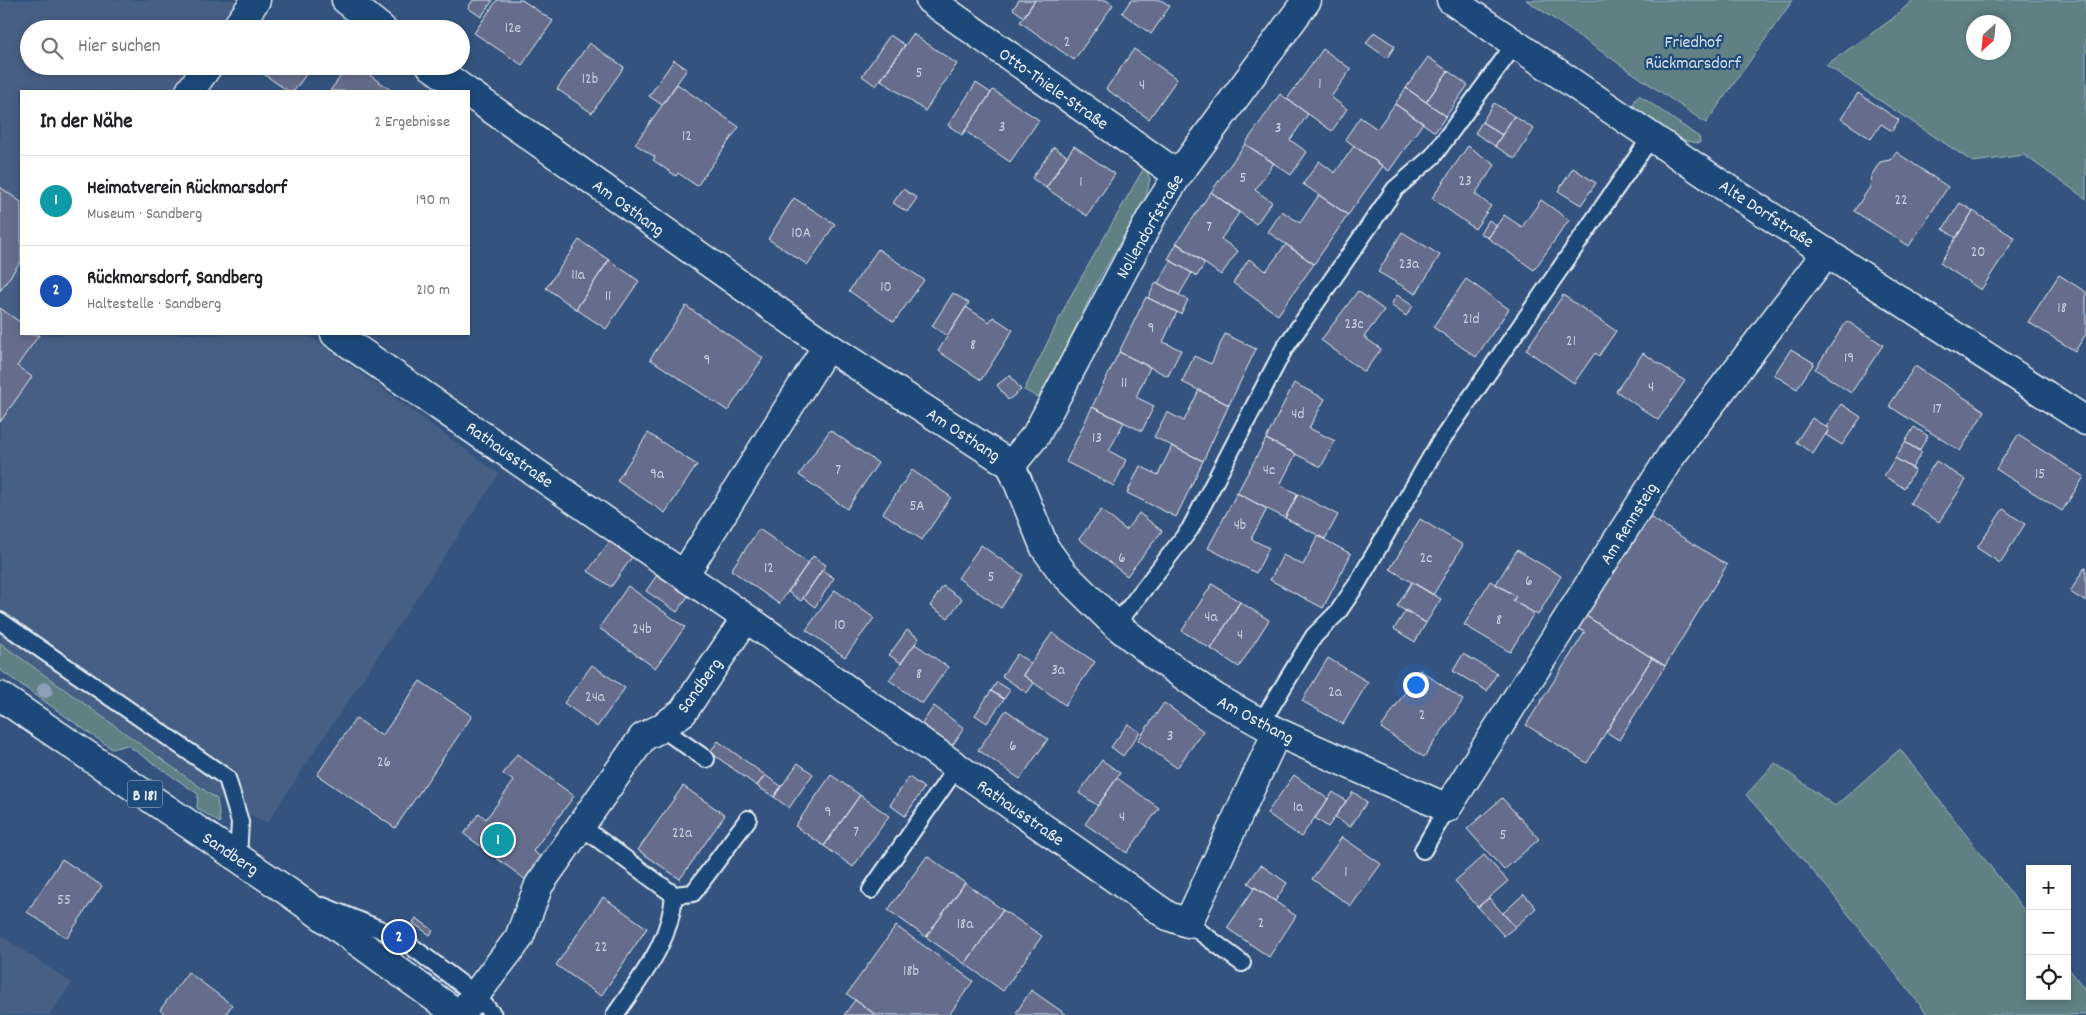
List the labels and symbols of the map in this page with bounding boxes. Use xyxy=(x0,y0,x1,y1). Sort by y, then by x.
north arrow xyxy=(1966,15,2011,60)
house number: 12e xyxy=(505,18,522,40)
park label: Friedhof Rückmarsdorf xyxy=(1645,31,1741,77)
house number: 2 xyxy=(1064,32,1070,54)
street label: Otto-Thiele-Straße xyxy=(993,43,1113,137)
house number: 5 xyxy=(916,63,923,85)
house number: 12b xyxy=(582,69,598,91)
house number: 1 xyxy=(1318,74,1322,96)
house number: 4 xyxy=(1139,75,1145,97)
house number: 3 xyxy=(999,117,1005,139)
house number: 3 xyxy=(1275,118,1281,140)
house number: 12 xyxy=(682,126,692,148)
house number: 5 xyxy=(1240,168,1247,190)
street label: Nollendorfstraße xyxy=(1111,170,1191,284)
house number: 23 xyxy=(1458,171,1472,193)
house number: 1 xyxy=(1079,172,1083,194)
street label: Am Osthang xyxy=(586,174,669,244)
street label: Alte Dorfstraße xyxy=(1713,175,1818,255)
house number: 22 xyxy=(1894,190,1908,212)
house number: 7 xyxy=(1206,217,1212,239)
house number: 10A xyxy=(791,223,811,245)
house number: 20 xyxy=(1971,242,1985,264)
house number: 23a xyxy=(1399,254,1420,276)
house number: 11a xyxy=(571,265,586,287)
house number: 10 xyxy=(880,277,892,299)
house number: 11 xyxy=(605,286,611,308)
house number: 18 xyxy=(2057,298,2067,320)
house number: 21d xyxy=(1463,309,1479,331)
house number: 23c xyxy=(1344,314,1364,336)
house number: 9 xyxy=(1148,318,1154,340)
house number: 21 xyxy=(1566,331,1576,353)
house number: 8 xyxy=(970,335,976,357)
house number: 19 xyxy=(1844,348,1854,370)
house number: 9 xyxy=(704,350,710,372)
house number: 11 xyxy=(1121,373,1127,395)
house number: 4 xyxy=(1648,377,1654,399)
house number: 17 xyxy=(1932,399,1942,421)
street label: Am Osthang xyxy=(921,403,1005,469)
house number: 4d xyxy=(1291,404,1305,426)
street label: Rathausstraße xyxy=(460,417,557,495)
house number: 13 xyxy=(1092,428,1102,450)
house number: 7 xyxy=(835,460,841,482)
house number: 4c xyxy=(1263,460,1275,482)
house number: 9a xyxy=(650,464,665,486)
house number: 15 xyxy=(2035,464,2045,486)
street label: Am Rennsteig xyxy=(1595,478,1665,570)
house number: 5A xyxy=(909,496,925,518)
house number: 4b xyxy=(1234,515,1246,537)
house number: 6 xyxy=(1118,548,1126,570)
house number: 2c xyxy=(1420,548,1432,570)
house number: 12 xyxy=(764,558,774,580)
house number: 5 xyxy=(988,567,995,589)
house number: 6 xyxy=(1525,571,1533,593)
house number: 4a xyxy=(1204,607,1219,629)
house number: 8 xyxy=(1496,610,1502,632)
house number: 10 xyxy=(834,615,846,637)
house number: 24b xyxy=(632,619,652,641)
house number: 4 xyxy=(1237,625,1243,647)
street label: Sandberg xyxy=(672,653,730,719)
house number: 3a xyxy=(1051,660,1066,682)
house number: 8 xyxy=(916,664,922,686)
your location xyxy=(1403,672,1429,698)
house number: 2a xyxy=(1328,682,1343,704)
house number: 24a xyxy=(585,687,606,709)
street label: Am Osthang xyxy=(1212,691,1298,752)
house number: 2 xyxy=(1419,705,1425,727)
house number: 3 xyxy=(1167,726,1173,748)
house number: 6 xyxy=(1009,736,1017,758)
house number: 26 xyxy=(377,752,391,774)
street label: Rathausstraße xyxy=(971,775,1068,853)
road number: B 181 xyxy=(128,781,162,808)
house number: 1a xyxy=(1293,797,1304,819)
house number: 9 xyxy=(825,802,831,824)
house number: 4 xyxy=(1119,807,1125,829)
pin: 1 xyxy=(482,821,514,859)
house number: 7 xyxy=(853,822,859,844)
house number: 22a xyxy=(672,823,693,845)
house number: 5 xyxy=(1500,825,1507,847)
street label: Sandberg xyxy=(196,827,263,883)
house number: 1 xyxy=(1344,862,1348,884)
house number: 55 xyxy=(57,890,71,912)
house number: 2 xyxy=(1258,913,1264,935)
house number: 18a xyxy=(957,914,974,936)
pin: 2 xyxy=(383,918,415,956)
house number: 22 xyxy=(594,937,608,959)
house number: 18b xyxy=(903,961,919,983)

